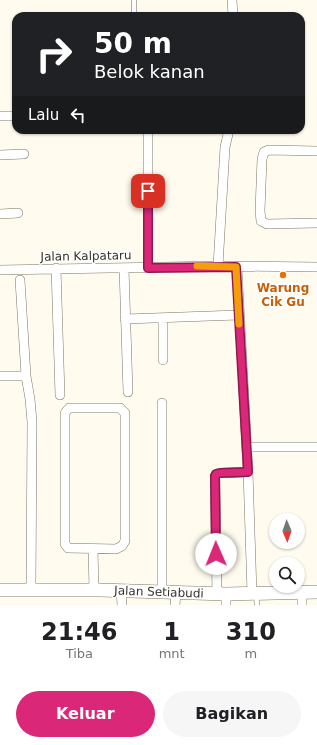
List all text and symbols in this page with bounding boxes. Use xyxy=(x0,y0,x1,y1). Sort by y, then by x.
text: 50 m xyxy=(94,27,172,60)
icon: right xyxy=(28,28,80,80)
text: Belok kanan xyxy=(94,61,205,82)
icon: left xyxy=(67,104,89,126)
text: Lalu xyxy=(28,106,59,124)
pin xyxy=(131,174,165,208)
icon: arrive xyxy=(137,180,159,202)
street label: Jalan Kalpataru xyxy=(39,248,132,264)
marker: Warung Cik Gu xyxy=(278,270,288,280)
place label: Warung Cik Gu xyxy=(257,281,309,309)
north arrow xyxy=(269,513,305,549)
map controls xyxy=(269,513,305,593)
position arrow xyxy=(195,533,237,575)
button: search xyxy=(269,557,305,593)
street label: Jalan Setiabudi xyxy=(113,583,204,601)
text: 21:46 xyxy=(41,618,118,646)
text: 1 xyxy=(163,618,180,646)
text: 310 xyxy=(226,618,276,646)
text: Tiba xyxy=(66,646,93,661)
text: mnt xyxy=(159,646,185,661)
text: m xyxy=(244,646,257,661)
button: Keluar xyxy=(16,691,155,737)
button: Bagikan xyxy=(163,691,301,737)

